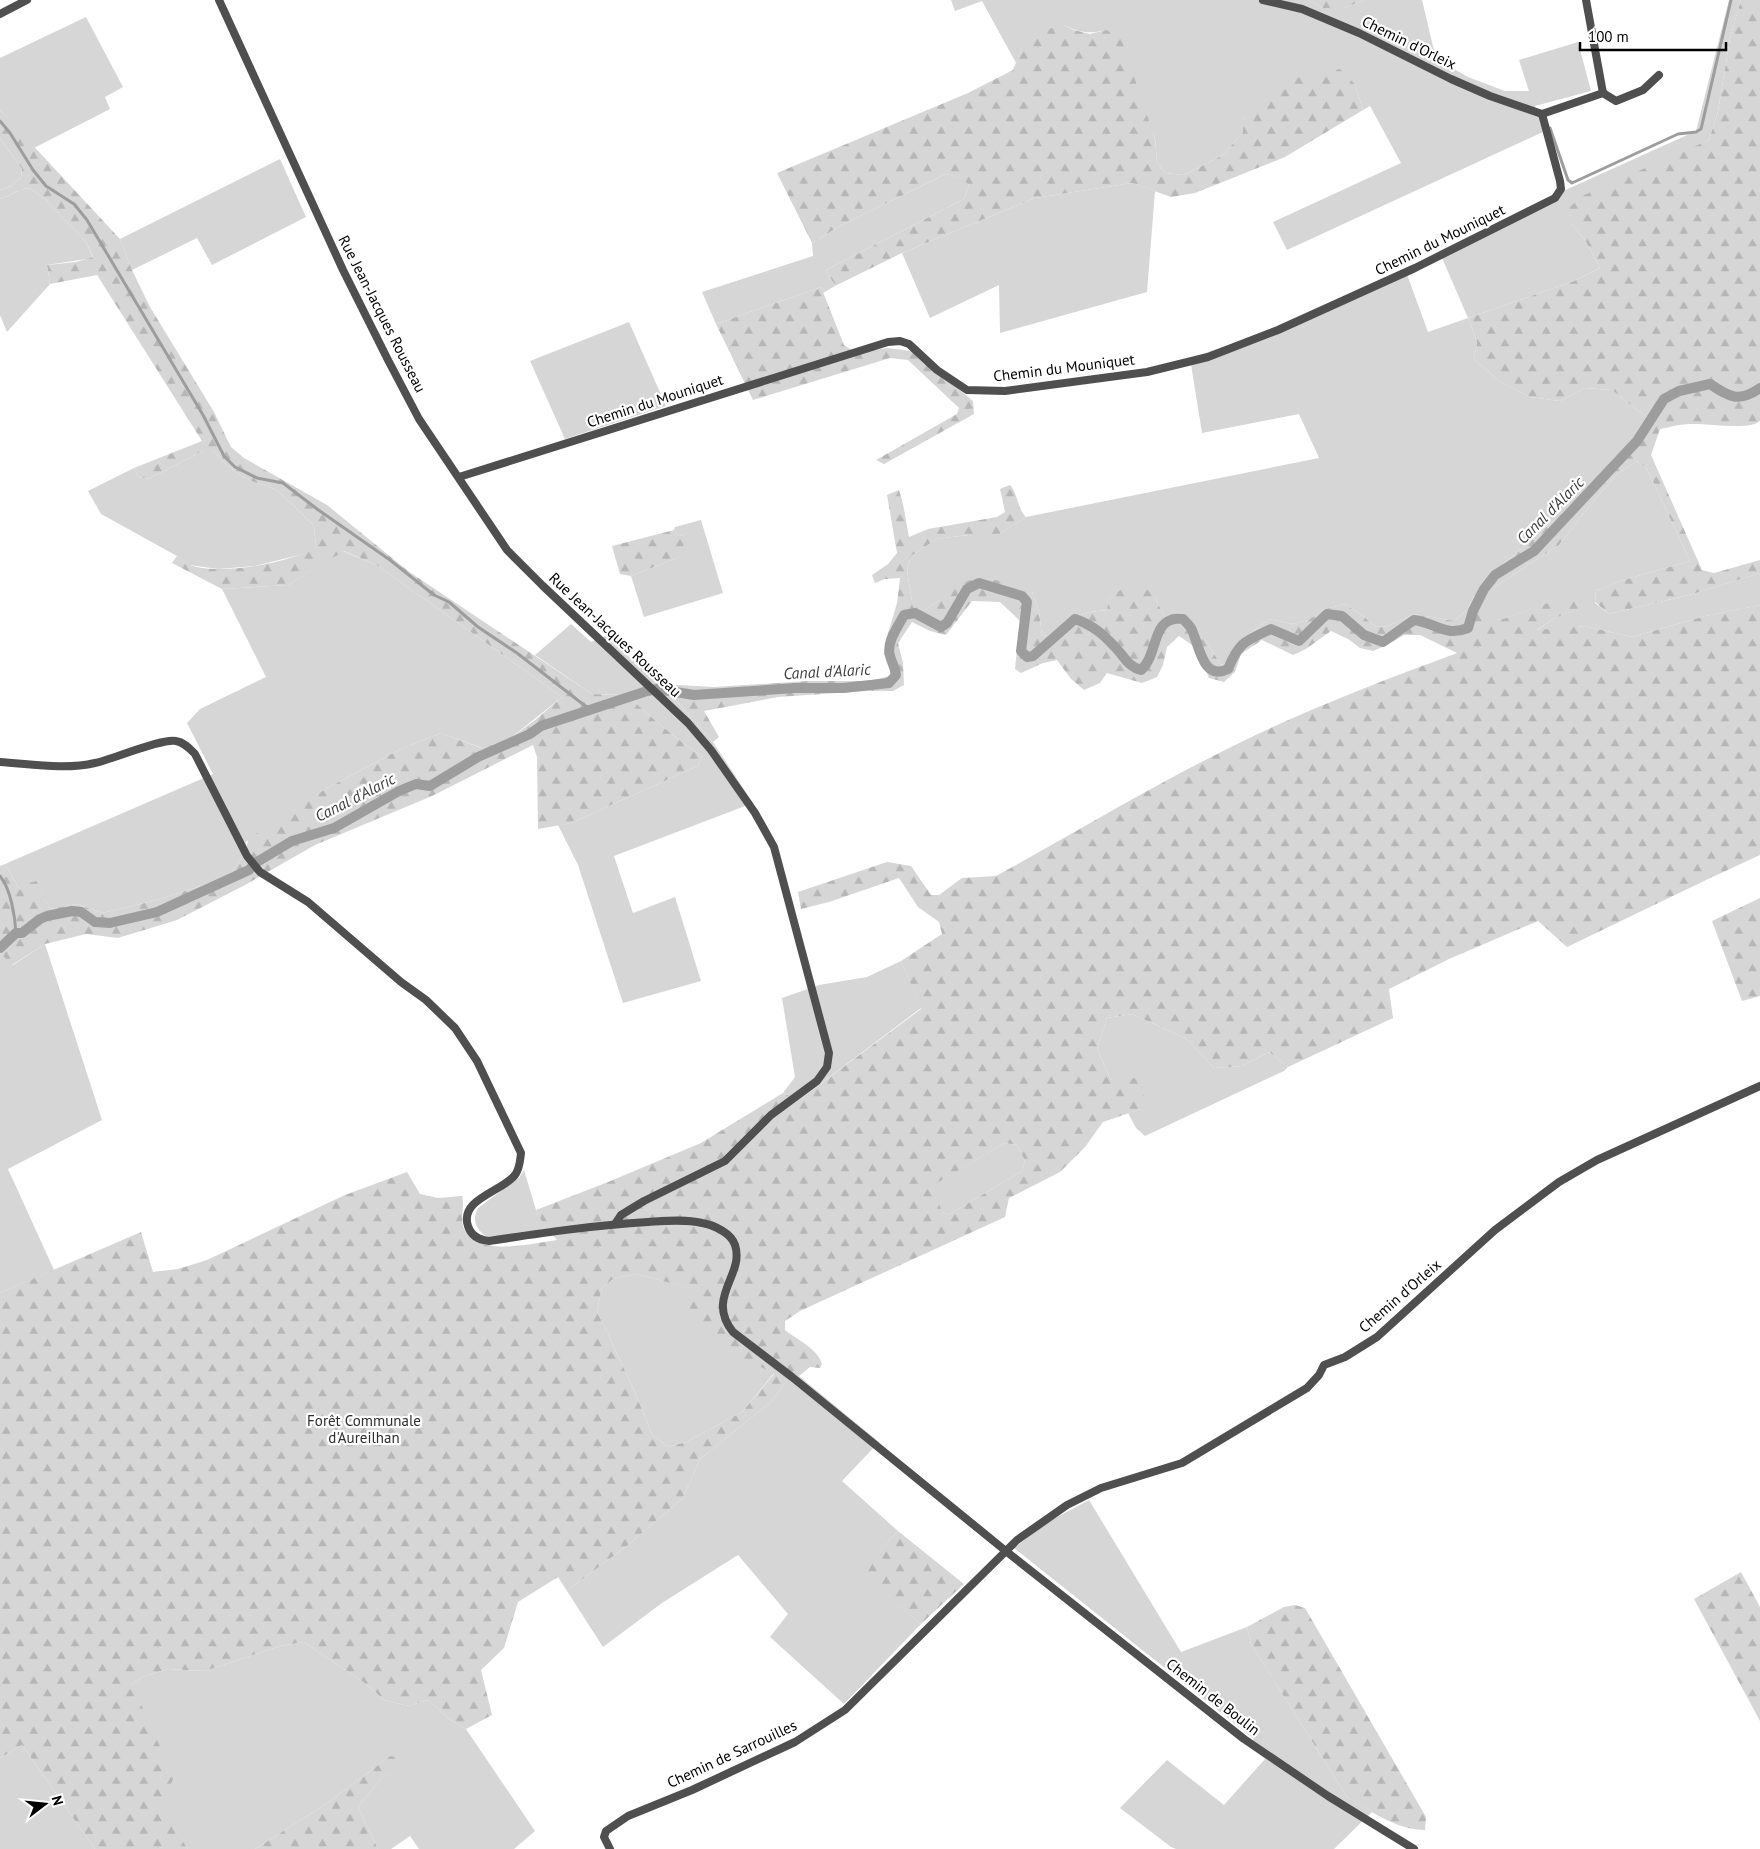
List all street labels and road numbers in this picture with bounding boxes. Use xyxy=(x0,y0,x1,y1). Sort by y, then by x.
street label: Chemin d'Orleix xyxy=(1359,12,1460,74)
street label: Chemin du Mouniquet xyxy=(1372,200,1508,279)
street label: Rue Jean-Jacques Rousseau xyxy=(334,232,430,396)
street label: Chemin du Mouniquet xyxy=(992,349,1136,386)
street label: Chemin du Mouniquet xyxy=(584,370,725,432)
street label: Rue Jean-Jacques Rousseau xyxy=(545,568,685,701)
street label: Chemin d'Orleix xyxy=(1355,1255,1445,1336)
street label: Chemin de Boulin xyxy=(1163,1654,1264,1739)
street label: Chemin de Sarrouilles xyxy=(664,1715,800,1792)

